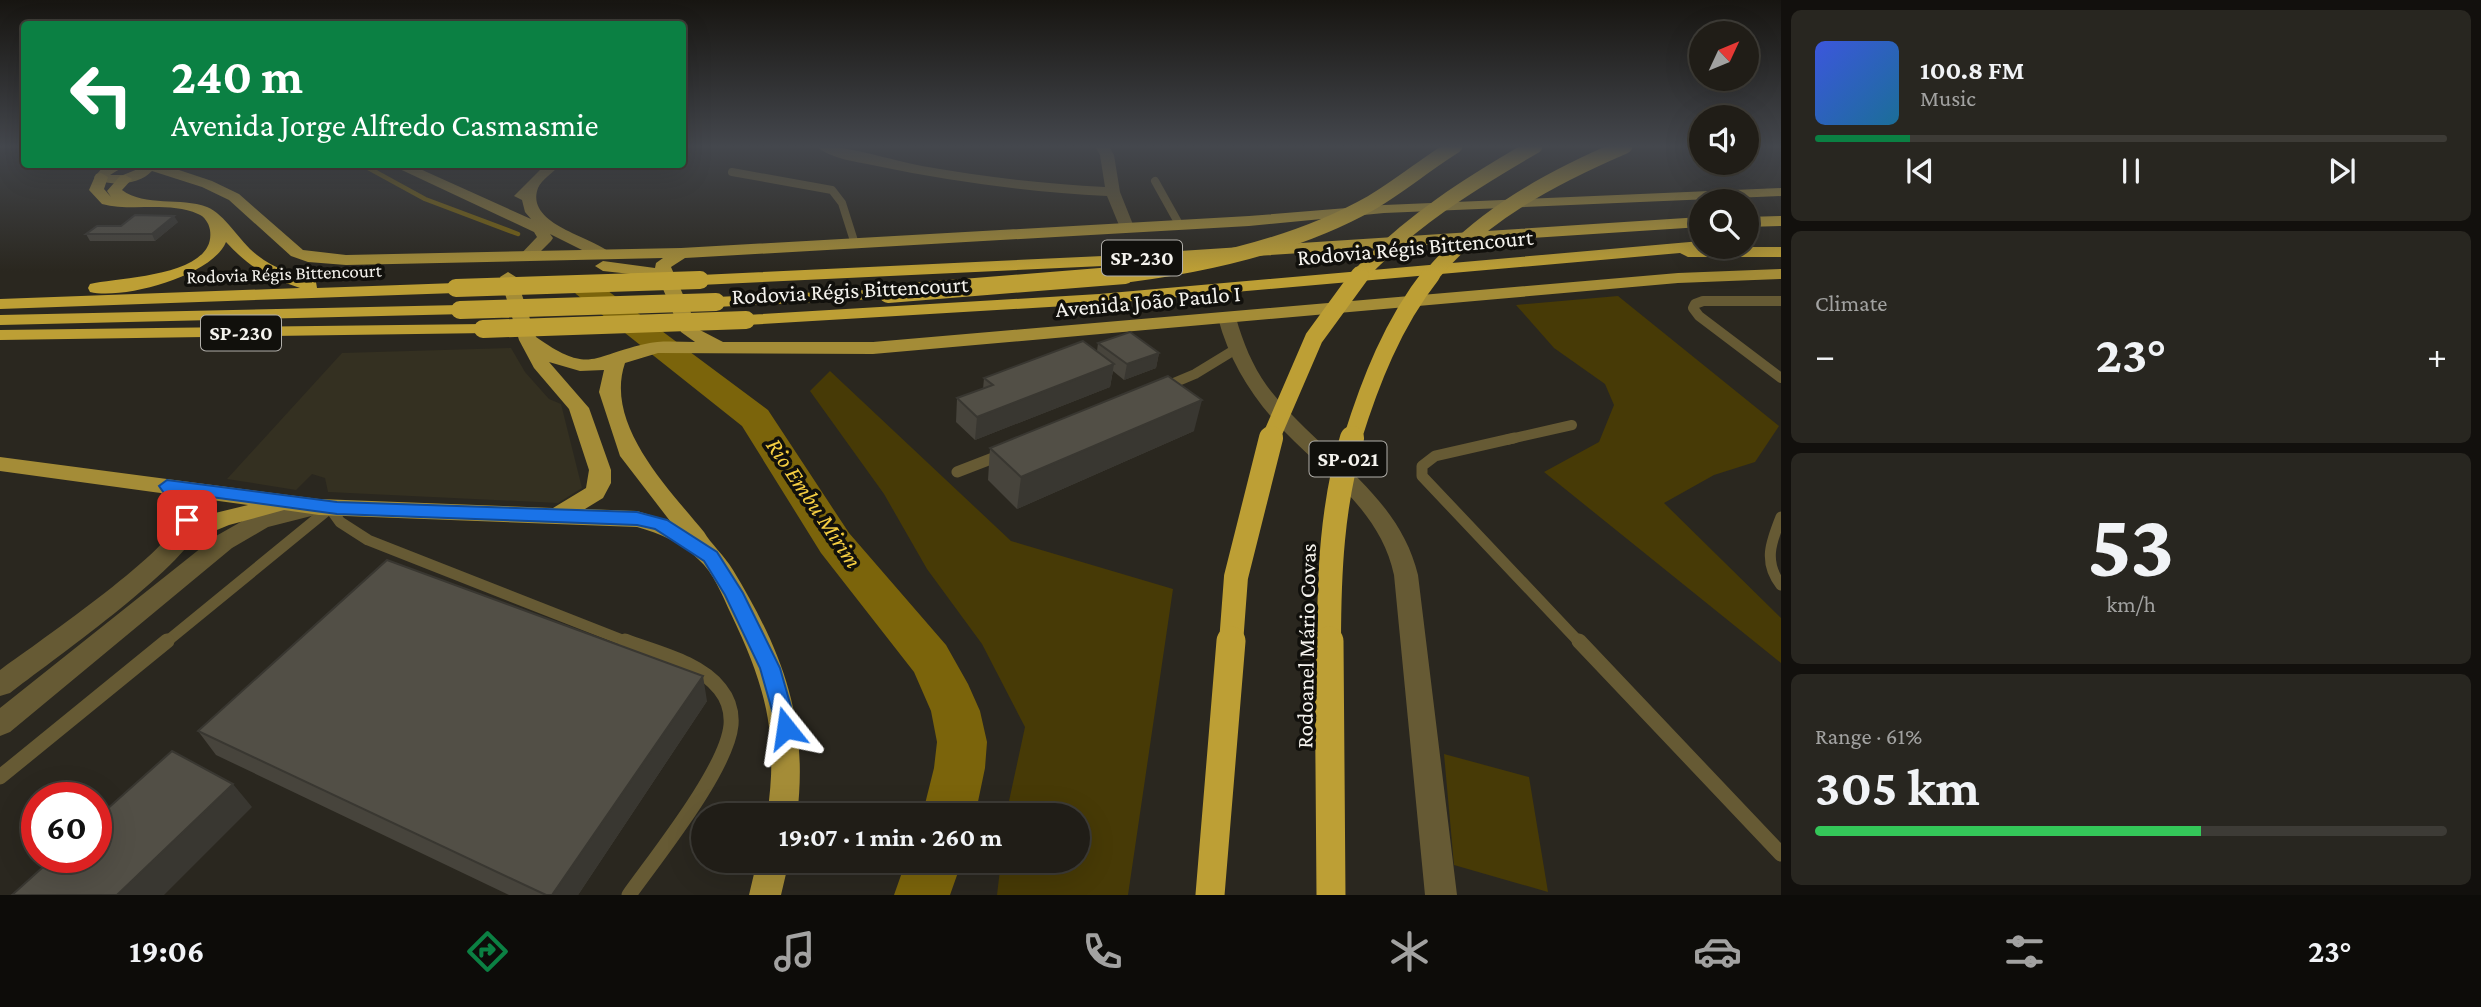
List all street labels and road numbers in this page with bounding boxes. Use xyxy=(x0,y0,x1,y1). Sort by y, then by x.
street label: Rodovia Régis Bittencourt xyxy=(1296,224,1535,270)
road number: SP-230 xyxy=(1102,240,1182,276)
street label: Rodovia Régis Bittencourt xyxy=(186,260,383,287)
street label: Rodovia Régis Bittencourt xyxy=(731,271,969,309)
street label: Avenida João Paulo I xyxy=(1054,280,1242,322)
road number: SP-230 xyxy=(201,316,281,350)
road number: SP-021 xyxy=(1310,442,1386,476)
street label: Rodoanel Mário Covas xyxy=(1291,543,1321,749)

